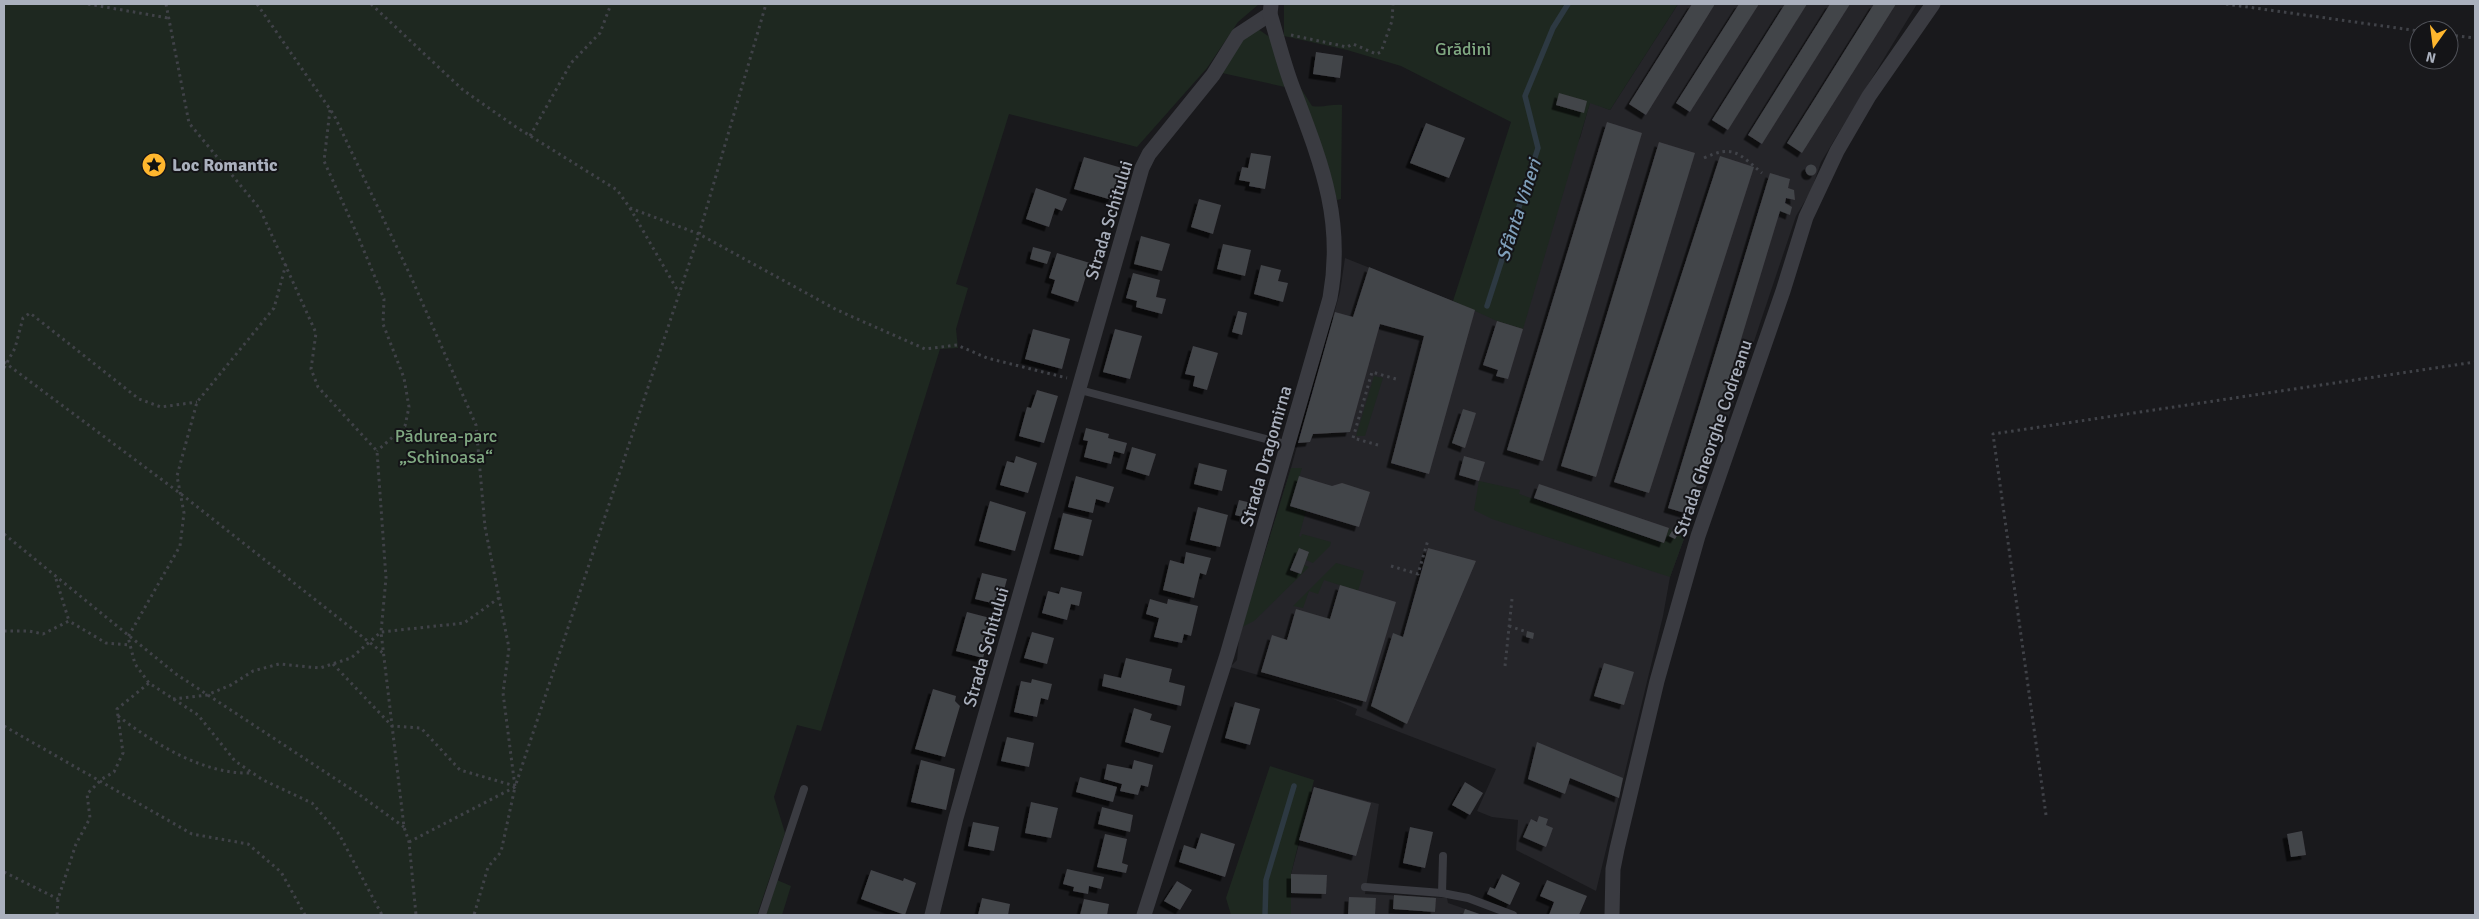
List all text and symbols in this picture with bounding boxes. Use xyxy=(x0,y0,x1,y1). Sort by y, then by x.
north arrow xyxy=(2409,20,2459,70)
park label: Grădini xyxy=(1435,38,1491,60)
text: N xyxy=(2424,48,2438,67)
place icon: Loc Romantic xyxy=(141,152,167,178)
place label: Loc Romantic xyxy=(172,154,278,176)
water label: Sfânta Vineri xyxy=(1491,155,1547,264)
street label: Strada Schitului xyxy=(1080,158,1138,282)
street label: Strada Gheorghe Codreanu xyxy=(1669,337,1757,539)
street label: Strada Dragomirna xyxy=(1235,383,1297,529)
park label: Pădurea-parc „Schinoasa“ xyxy=(395,425,497,468)
street label: Strada Schitului xyxy=(958,585,1014,709)

